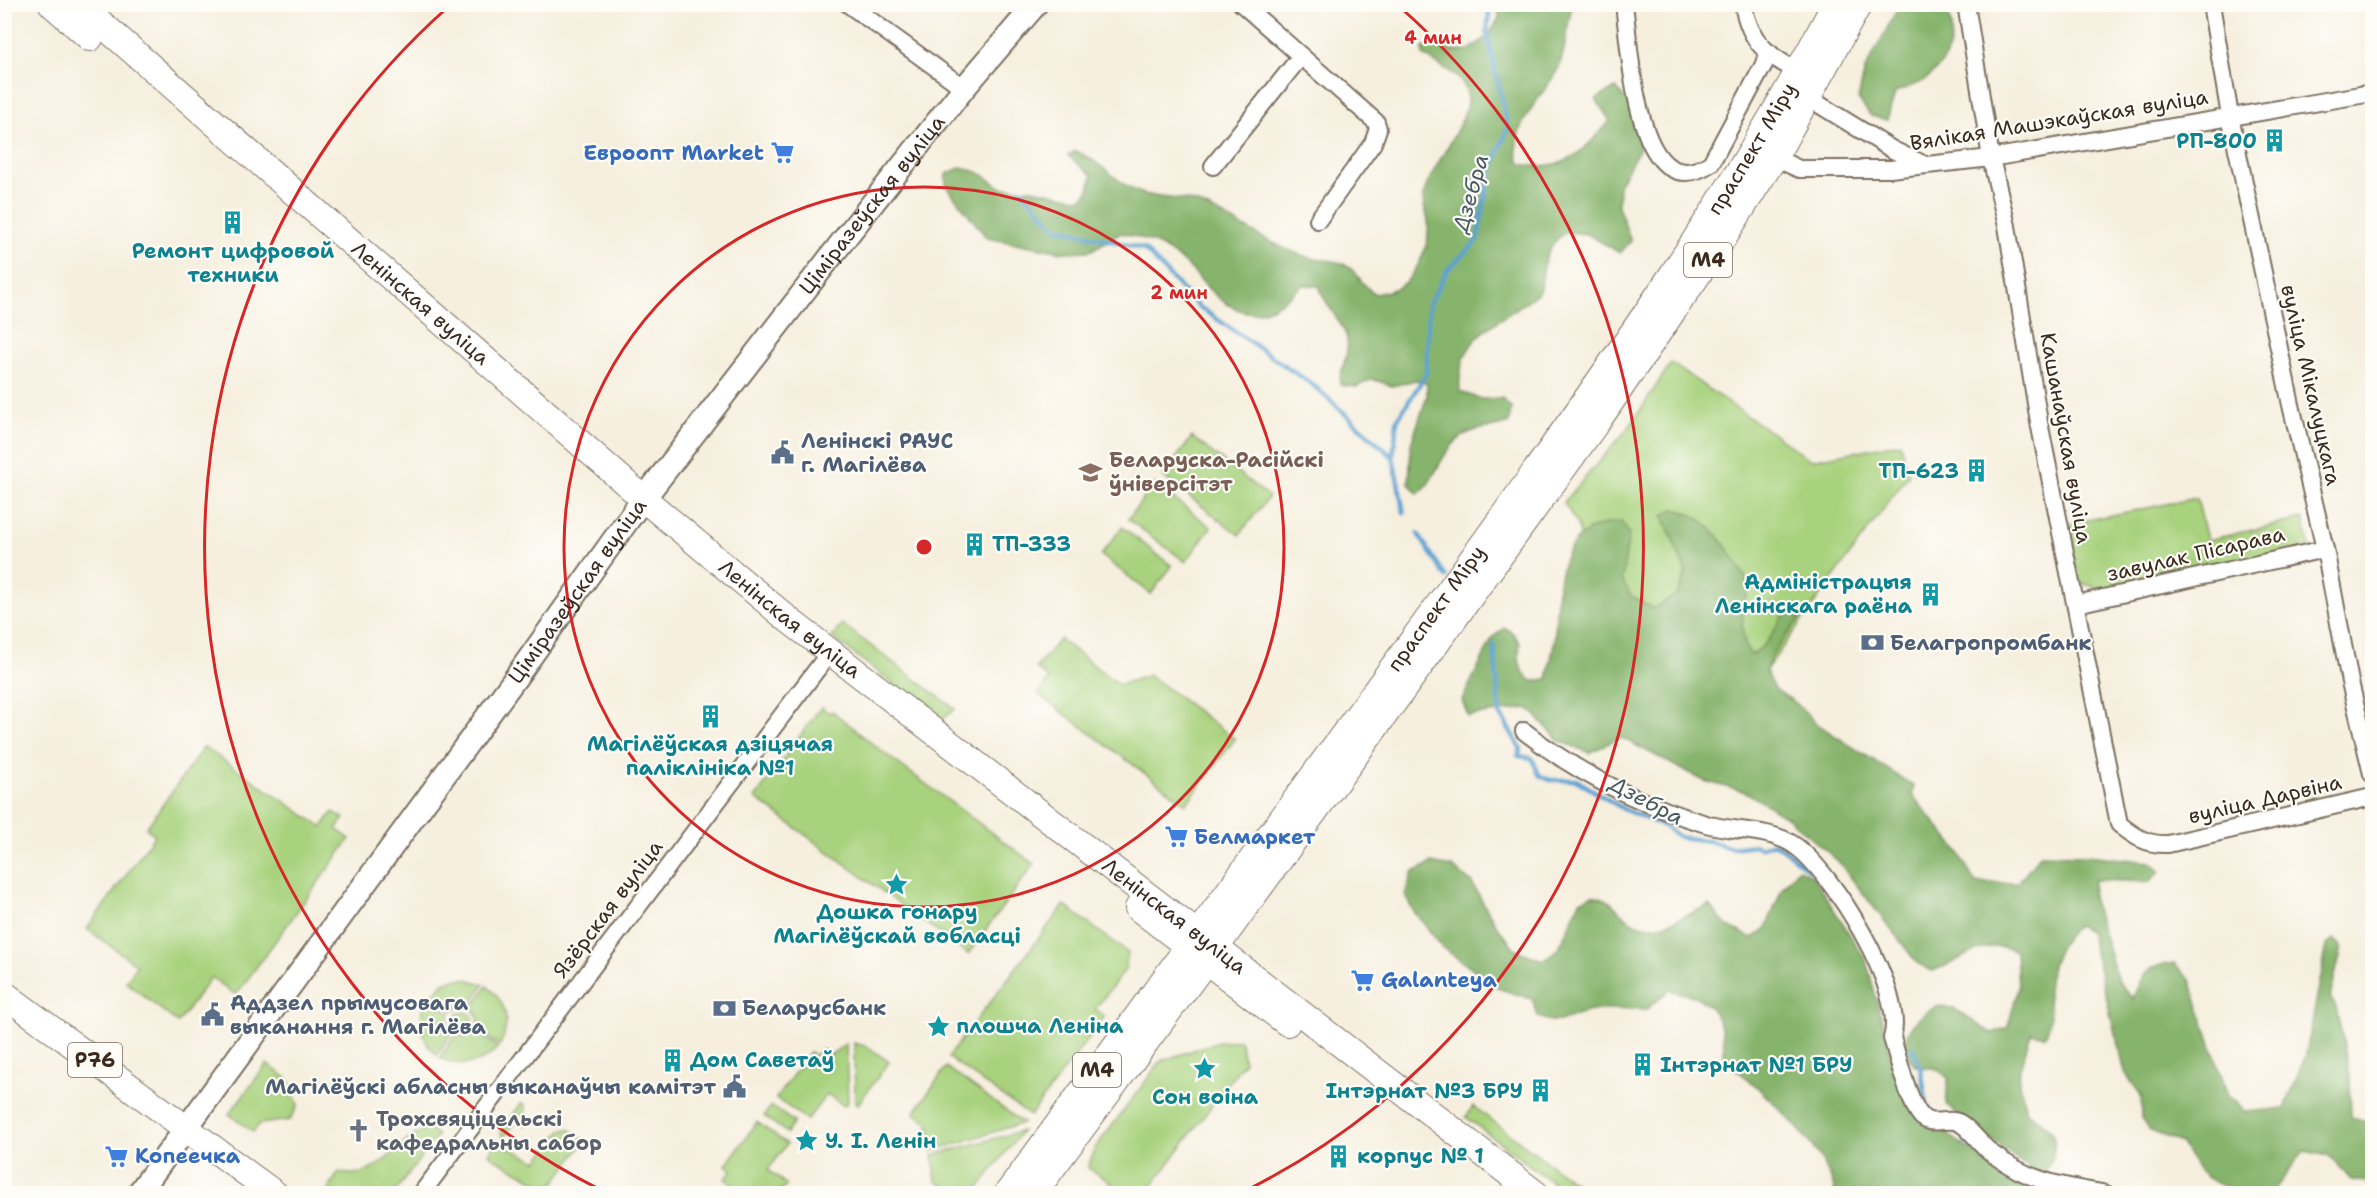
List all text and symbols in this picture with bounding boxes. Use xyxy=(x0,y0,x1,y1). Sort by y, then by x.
text: 4 мин xyxy=(1404,26,1462,50)
street label: праспект Міру xyxy=(1701,77,1803,220)
street label: Вялікая Машэкаўская вуліца xyxy=(1908,83,2210,157)
street label: Ціміразеўская вуліца xyxy=(793,109,951,300)
place label: РП-800 xyxy=(2176,127,2257,155)
building icon: РП-800 xyxy=(2262,128,2288,154)
place label: Евроопт Market xyxy=(583,139,764,167)
supermarket icon: Евроопт Market xyxy=(769,140,795,166)
water label: Дзебра xyxy=(1445,151,1495,237)
building icon: Ремонт цифровой техники xyxy=(220,210,246,236)
street label: Ленінская вуліца xyxy=(345,235,496,371)
place label: Ремонт цифровой техники xyxy=(132,237,335,289)
road number: М4 xyxy=(1684,243,1732,277)
text: 2 мин xyxy=(1150,281,1208,305)
street label: вуліца Мікалуцкага xyxy=(2274,282,2348,488)
street label: Кашанаўская вуліца xyxy=(2034,330,2098,546)
place label: Ленінскі РАУС г. Магілёва xyxy=(801,427,953,479)
public building icon: Ленінскі РАУС г. Магілёва xyxy=(770,440,796,466)
place label: Беларуска-Расійскі ўніверсітэт xyxy=(1109,446,1324,498)
place label: ТП-623 xyxy=(1879,457,1959,485)
building icon: ТП-623 xyxy=(1964,458,1990,484)
school or university icon: Беларуска-Расійскі ўніверсітэт xyxy=(1078,459,1104,485)
street label: Ціміразеўская вуліца xyxy=(502,493,653,689)
street label: завулак Пісарава xyxy=(2104,520,2288,588)
place label: ТП-333 xyxy=(992,530,1071,558)
building icon: ТП-333 xyxy=(961,531,987,557)
centre of rings xyxy=(914,537,934,557)
street label: праспект Міру xyxy=(1381,540,1492,678)
street label: Ленінская вуліца xyxy=(713,553,867,685)
place label: Адміністрацыя Ленінскага раёна xyxy=(1715,568,1913,620)
building icon: Адміністрацыя Ленінскага раёна xyxy=(1917,581,1943,607)
place label: Белагропромбанк xyxy=(1890,629,2092,657)
bank icon: Белагропромбанк xyxy=(1859,630,1885,656)
building icon: Магілёўская дзіцячая паліклініка №1 xyxy=(697,703,723,729)
place label: Магілёўская дзіцячая паліклініка №1 xyxy=(587,730,833,782)
water label: Дзебра xyxy=(1603,768,1689,832)
street label: вуліца Дарвіна xyxy=(2186,768,2344,830)
place label: Белмаркет xyxy=(1194,823,1316,851)
supermarket icon: Белмаркет xyxy=(1163,824,1189,850)
street label: Язёрская вуліца xyxy=(547,834,669,984)
street label: Ленінская вуліца xyxy=(1096,852,1252,981)
place icon: Дошка гонару Магілёўскай вобласці xyxy=(884,871,910,897)
place label: Дошка гонару Магілёўскай вобласці xyxy=(773,898,1021,950)
place label: Galanteya xyxy=(1381,966,1498,994)
supermarket icon: Galanteya xyxy=(1350,967,1376,993)
place label: Аддзел прымусовага выканання г. Магілёва xyxy=(230,989,487,1041)
place label: Беларусбанк xyxy=(742,994,886,1022)
bank icon: Беларусбанк xyxy=(711,995,737,1021)
public building icon: Аддзел прымусовага выканання г. Магілёва xyxy=(199,1002,225,1028)
place label: плошча Леніна xyxy=(956,1012,1124,1040)
place icon: плошча Леніна xyxy=(925,1013,951,1039)
road number: Р76 xyxy=(68,1043,122,1077)
place label: Дом Саветаў xyxy=(690,1046,834,1074)
building icon: Дом Саветаў xyxy=(659,1047,685,1073)
place label: Інтэрнат №1 БРУ xyxy=(1660,1051,1852,1079)
building icon: Інтэрнат №1 БРУ xyxy=(1629,1052,1655,1078)
road number: М4 xyxy=(1073,1053,1121,1087)
place icon: Сон воіна xyxy=(1192,1056,1218,1082)
place label: Магілёўскі абласны выканаўчы камітэт xyxy=(265,1073,716,1101)
public building icon: Магілёўскі абласны выканаўчы камітэт xyxy=(721,1074,747,1100)
place label: Інтэрнат №3 БРУ xyxy=(1325,1077,1523,1105)
building icon: Інтэрнат №3 БРУ xyxy=(1528,1078,1554,1104)
place label: Сон воіна xyxy=(1152,1083,1259,1111)
place label: Трохсвяціцельскі кафедральны сабор xyxy=(376,1105,602,1157)
church icon: Трохсвяціцельскі кафедральны сабор xyxy=(345,1118,371,1144)
place label: У. І. Ленін xyxy=(825,1127,936,1155)
place icon: У. І. Ленін xyxy=(794,1128,820,1154)
place label: Копеечка xyxy=(135,1142,241,1170)
place label: корпус № 1 xyxy=(1357,1142,1484,1170)
supermarket icon: Копеечка xyxy=(104,1143,130,1169)
building icon: корпус № 1 xyxy=(1326,1143,1352,1169)

